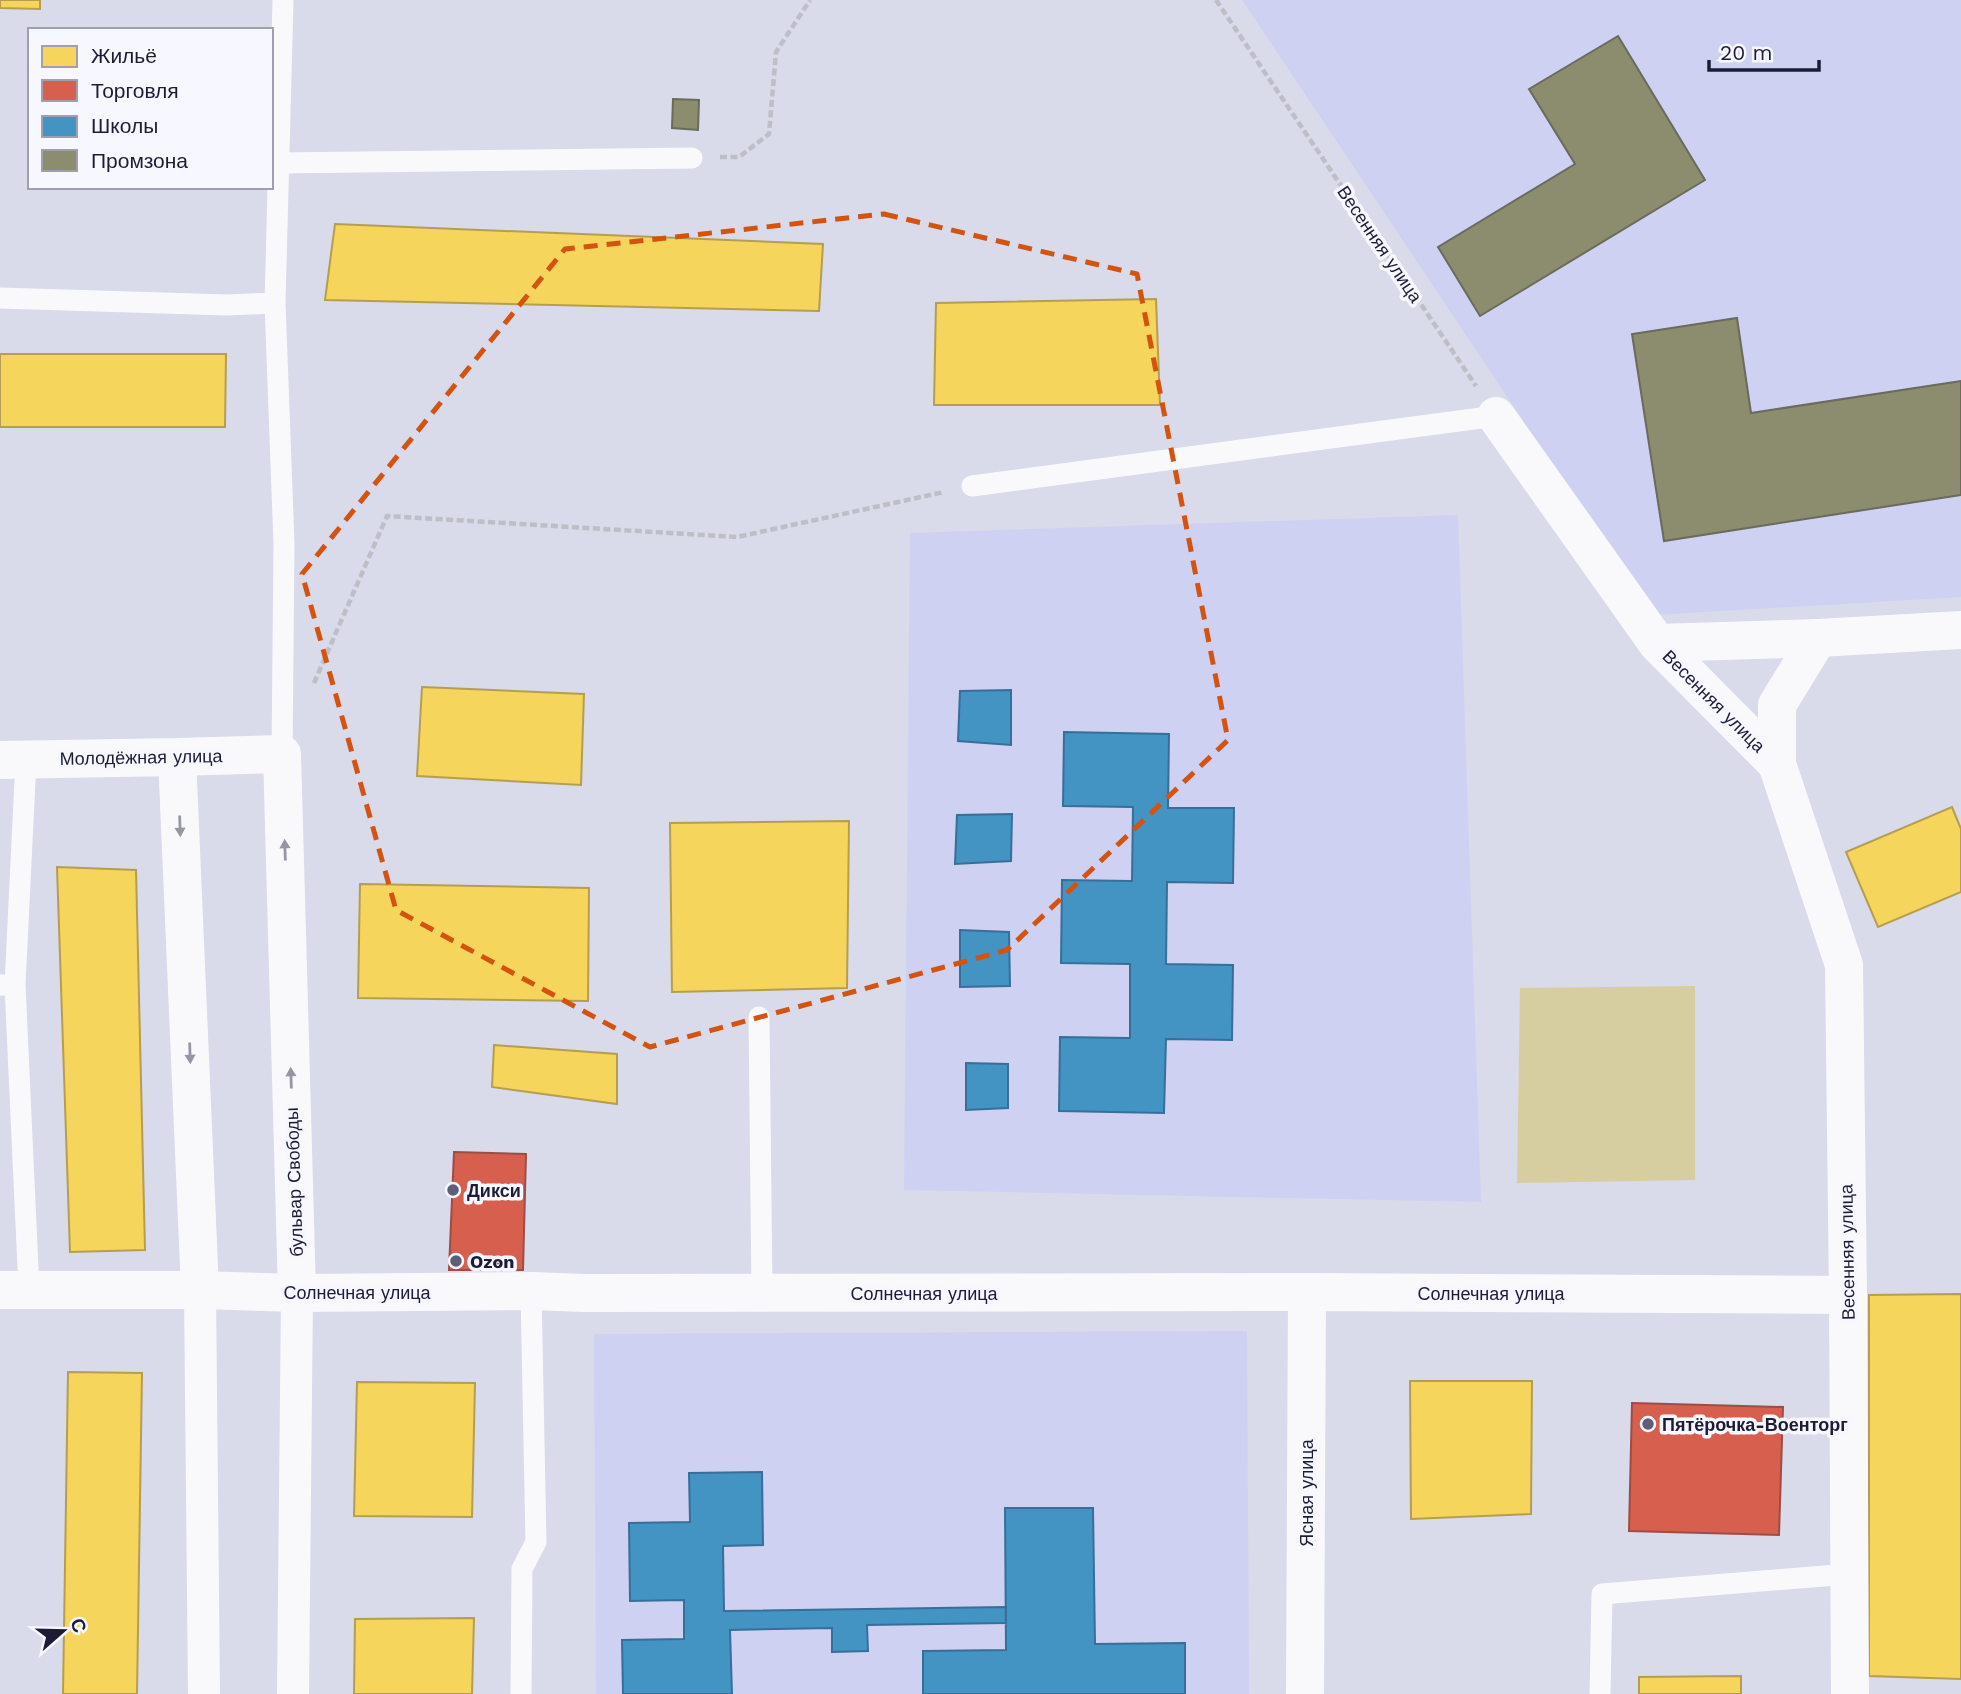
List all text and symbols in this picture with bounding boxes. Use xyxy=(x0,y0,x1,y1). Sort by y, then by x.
legend xyxy=(28,28,273,189)
scale bar xyxy=(1709,28,1819,72)
text: 20 m xyxy=(1720,40,1772,65)
text: Жильё xyxy=(91,43,157,68)
text: Торговля xyxy=(91,78,179,103)
text: Школы xyxy=(91,113,158,138)
text: Промзона xyxy=(91,148,188,173)
street label: Весенняя улица xyxy=(1333,182,1427,307)
street label: Весенняя улица xyxy=(1658,645,1770,757)
street label: Молодёжная улица xyxy=(59,745,224,769)
one-way arrow xyxy=(175,815,186,837)
one-way arrow xyxy=(279,839,290,861)
one-way arrow xyxy=(184,1042,195,1064)
one-way arrow xyxy=(285,1066,297,1088)
street label: бульвар Свободы xyxy=(281,1107,307,1257)
place label: Дикси xyxy=(467,1180,521,1201)
marker: Дикси xyxy=(445,1182,461,1198)
street label: Весенняя улица xyxy=(1835,1183,1859,1320)
place label: Ozon xyxy=(470,1251,514,1272)
marker: Ozon xyxy=(448,1253,464,1269)
street label: Солнечная улица xyxy=(283,1282,432,1303)
street label: Солнечная улица xyxy=(850,1283,999,1304)
street label: Солнечная улица xyxy=(1417,1283,1566,1304)
place label: Пятёрочка-Военторг xyxy=(1662,1414,1848,1435)
marker: Пятёрочка-Военторг xyxy=(1640,1416,1656,1432)
street label: Ясная улица xyxy=(1296,1438,1317,1547)
north arrow xyxy=(28,1596,98,1666)
text: С xyxy=(65,1615,92,1636)

